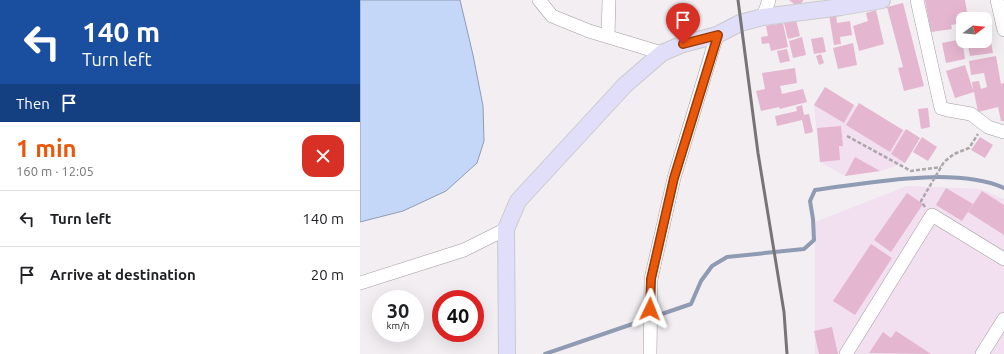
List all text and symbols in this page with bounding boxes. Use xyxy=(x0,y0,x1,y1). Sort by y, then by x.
pin xyxy=(666,3,700,44)
icon: arrive xyxy=(672,9,694,31)
north arrow xyxy=(956,12,992,48)
map controls xyxy=(956,12,992,48)
icon: left xyxy=(16,16,68,68)
text: 140 m xyxy=(82,16,160,47)
text: Turn left xyxy=(82,49,152,69)
icon: arrive xyxy=(58,92,80,114)
text: Then xyxy=(16,95,50,112)
text: 1 min xyxy=(16,135,77,162)
button: close xyxy=(302,135,344,177)
text: 160 m · 12:05 xyxy=(16,164,94,178)
icon: left xyxy=(16,208,38,230)
text: Turn left xyxy=(50,210,111,227)
text: 140 m xyxy=(302,210,344,227)
icon: arrive xyxy=(16,264,38,286)
text: Arrive at destination xyxy=(50,266,196,283)
text: 20 m xyxy=(311,266,344,283)
position arrow xyxy=(629,288,671,330)
speed limit sign: 40 xyxy=(432,290,484,342)
text: 30 xyxy=(387,299,409,322)
text: km/h xyxy=(386,320,410,331)

